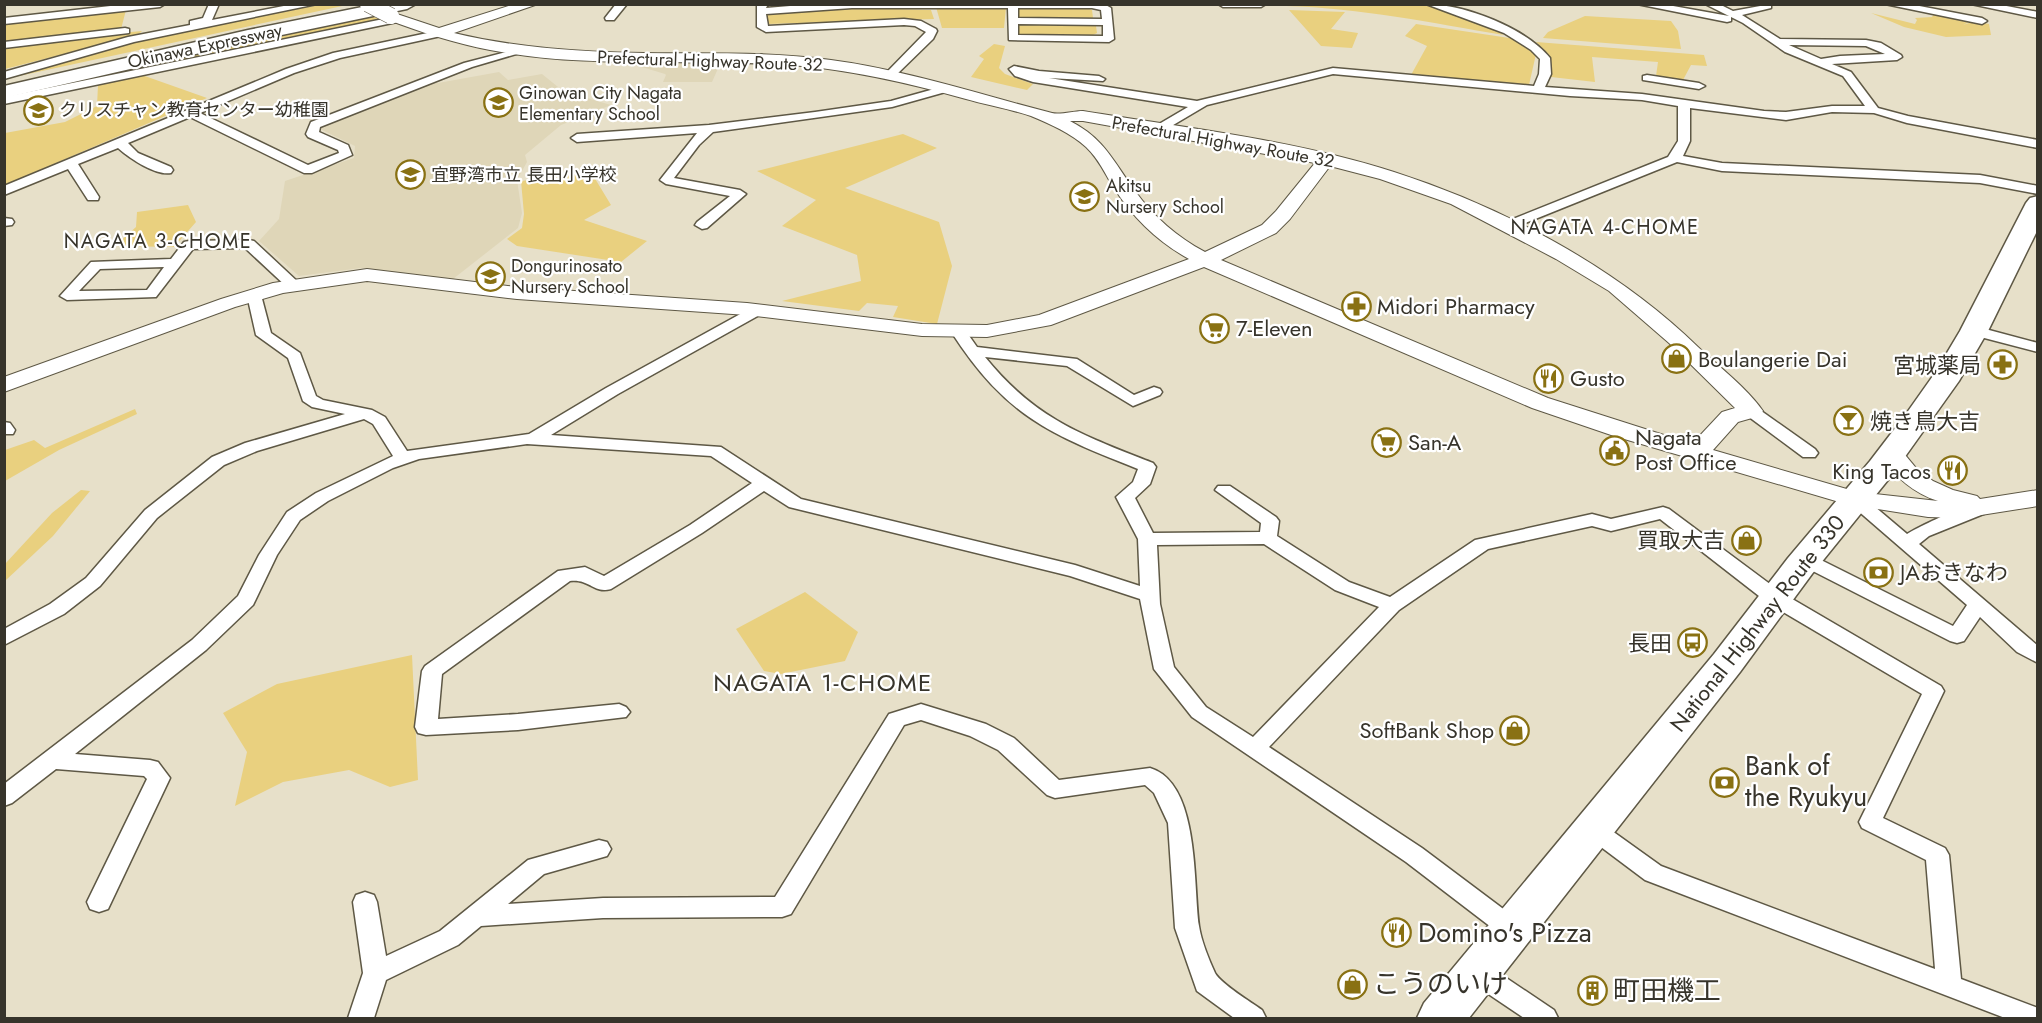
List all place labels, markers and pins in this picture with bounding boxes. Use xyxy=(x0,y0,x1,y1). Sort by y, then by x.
place label: Ginowan City Nagata Elementary School xyxy=(519,80,682,127)
school or university icon: Ginowan City Nagata Elementary School xyxy=(482,87,514,119)
school or university icon: クリスチャン教育センター幼稚園 xyxy=(22,94,54,126)
place label: クリスチャン教育センター幼稚園 xyxy=(59,97,329,123)
school or university icon: 宜野湾市立 長田小学校 xyxy=(394,159,426,191)
place label: 宜野湾市立 長田小学校 xyxy=(431,162,616,188)
place label: Akitsu Nursery School xyxy=(1106,173,1224,220)
school or university icon: Akitsu Nursery School xyxy=(1069,180,1101,212)
place label: Dongurinosato Nursery School xyxy=(511,253,629,300)
school or university icon: Dongurinosato Nursery School xyxy=(474,260,506,292)
pharmacy icon: Midori Pharmacy xyxy=(1340,290,1372,322)
place label: Midori Pharmacy xyxy=(1377,290,1535,322)
supermarket icon: 7-Eleven xyxy=(1199,312,1231,344)
place label: 7-Eleven xyxy=(1236,312,1313,344)
shop icon: Boulangerie Dai xyxy=(1661,343,1693,375)
place label: Boulangerie Dai xyxy=(1698,343,1847,375)
place label: 宮城薬局 xyxy=(1893,349,1981,381)
pharmacy icon: 宮城薬局 xyxy=(1986,349,2018,381)
restaurant icon: Gusto xyxy=(1533,362,1565,394)
place label: Gusto xyxy=(1570,362,1625,394)
bar icon: 焼き鳥大吉 xyxy=(1833,405,1865,437)
place label: 焼き鳥大吉 xyxy=(1870,405,1980,437)
place label: Nagata Post Office xyxy=(1635,421,1737,478)
supermarket icon: San-A xyxy=(1371,426,1403,458)
place label: San-A xyxy=(1408,426,1462,458)
public building icon: Nagata Post Office xyxy=(1598,434,1630,466)
place label: King Tacos xyxy=(1832,455,1931,487)
restaurant icon: King Tacos xyxy=(1936,455,1968,487)
place label: 買取大吉 xyxy=(1637,524,1725,556)
shop icon: 買取大吉 xyxy=(1730,524,1762,556)
bank icon: JAおきなわ xyxy=(1863,556,1895,588)
place label: JAおきなわ xyxy=(1897,556,2008,588)
place label: 長田 xyxy=(1628,627,1672,659)
bus stop icon: 長田 xyxy=(1677,627,1709,659)
place label: SoftBank Shop xyxy=(1360,714,1494,746)
shop icon: SoftBank Shop xyxy=(1499,714,1531,746)
place label: Bank of the Ryukyu xyxy=(1745,746,1867,816)
bank icon: Bank of the Ryukyu xyxy=(1708,766,1740,798)
place label: Domino's Pizza xyxy=(1418,913,1592,952)
restaurant icon: Domino's Pizza xyxy=(1381,917,1413,949)
place label: こうのいけ xyxy=(1373,964,1508,1003)
shop icon: こうのいけ xyxy=(1336,968,1368,1000)
place label: 町田機工 xyxy=(1613,971,1721,1010)
building icon: 町田機工 xyxy=(1576,975,1608,1007)

